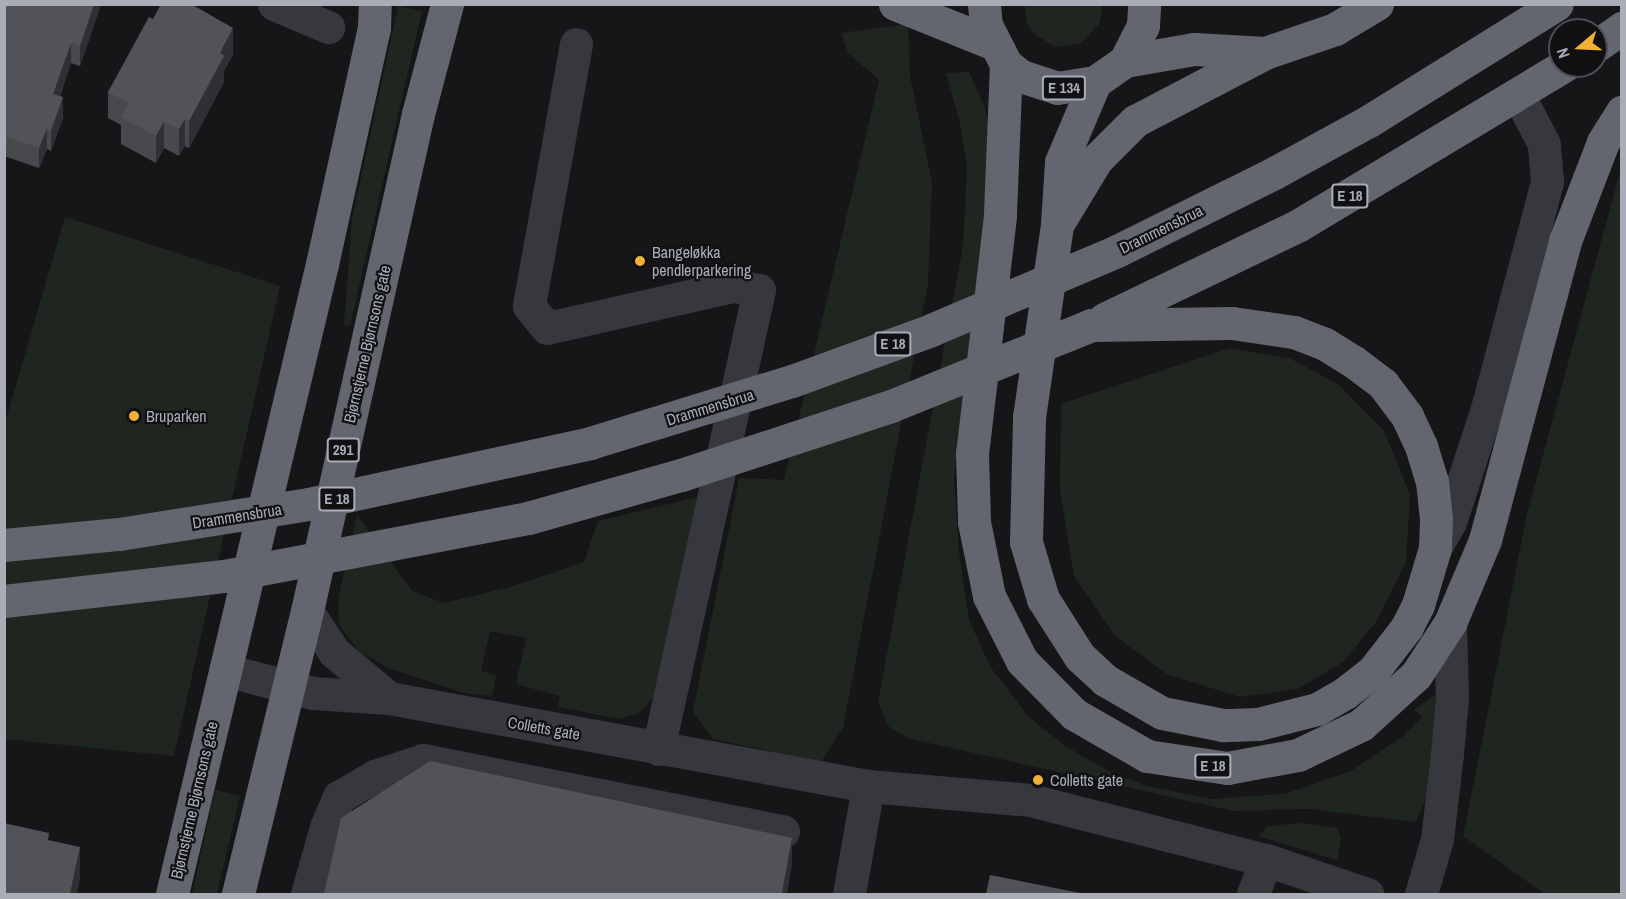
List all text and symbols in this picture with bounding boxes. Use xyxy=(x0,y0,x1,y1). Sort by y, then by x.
north arrow xyxy=(1548,18,1608,78)
text: N xyxy=(1551,45,1575,61)
road number: E 134 xyxy=(1042,76,1086,100)
road number: E 18 xyxy=(1330,184,1370,208)
street label: Drammensbrua xyxy=(1116,201,1206,257)
place label: Bangeløkka pendlerparkering xyxy=(652,242,751,280)
marker: Bangeløkka pendlerparkering xyxy=(633,254,647,268)
street label: Bjørnstjerne Bjørnsons gate xyxy=(340,263,394,425)
road number: E 18 xyxy=(874,332,912,356)
street label: Drammensbrua xyxy=(664,385,756,429)
place label: Bruparken xyxy=(146,406,207,426)
marker: Bruparken xyxy=(127,409,141,423)
road number: 291 xyxy=(326,438,360,462)
road number: E 18 xyxy=(318,487,356,511)
street label: Drammensbrua xyxy=(191,499,283,533)
street label: Colletts gate xyxy=(506,712,582,744)
street label: Bjørnstjerne Bjørnsons gate xyxy=(167,719,221,881)
road number: E 18 xyxy=(1194,754,1232,778)
place label: Colletts gate xyxy=(1050,770,1123,790)
marker: Colletts gate xyxy=(1031,773,1045,787)

